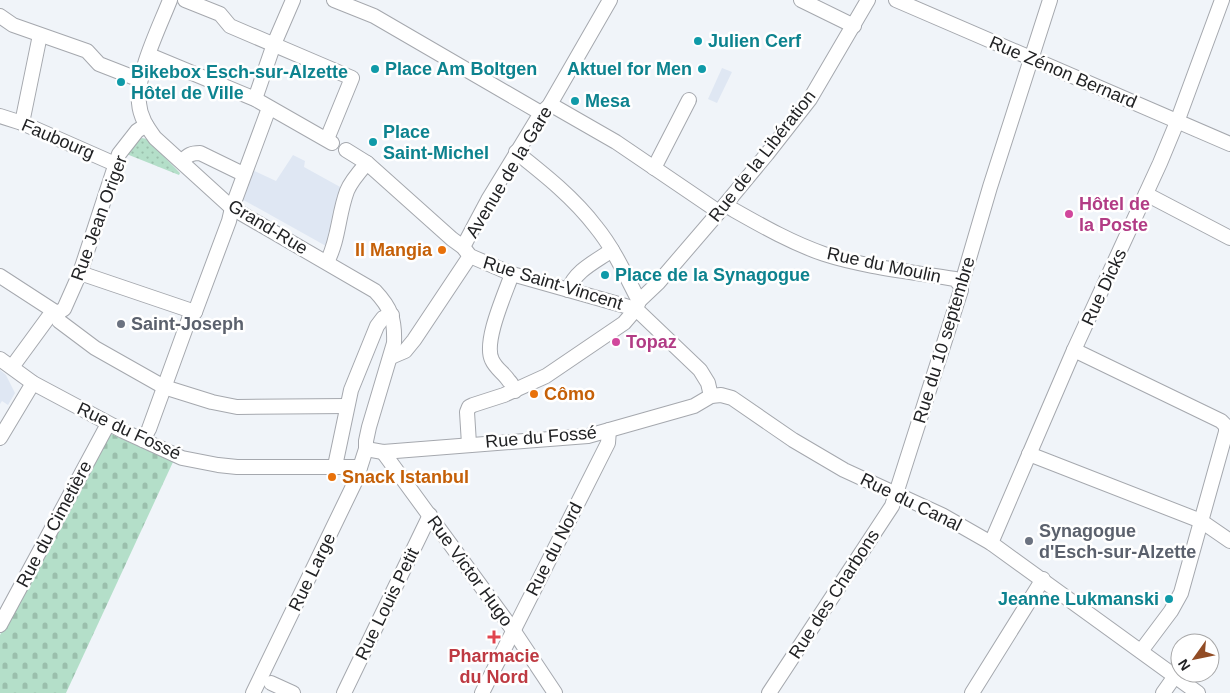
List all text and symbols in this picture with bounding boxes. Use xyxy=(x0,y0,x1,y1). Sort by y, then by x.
place label: Julien Cerf xyxy=(708,31,802,51)
street label: Rue Zénon Bernard xyxy=(986,32,1140,112)
marker: Julien Cerf xyxy=(692,35,704,47)
place label: Place Am Boltgen xyxy=(385,59,537,79)
place label: Aktuel for Men xyxy=(567,59,692,79)
place label: Bikebox Esch-sur-Alzette Hôtel de Ville xyxy=(131,62,348,103)
marker: Place Am Boltgen xyxy=(369,63,381,75)
marker: Aktuel for Men xyxy=(696,63,708,75)
marker: Bikebox Esch-sur-Alzette Hôtel de Ville xyxy=(115,76,127,88)
street label: Rue de la Libération xyxy=(705,86,819,226)
place label: Mesa xyxy=(585,91,631,111)
marker: Mesa xyxy=(569,95,581,107)
street label: Avenue de la Gare xyxy=(462,103,556,241)
street label: Faubourg xyxy=(19,115,97,163)
place label: Place Saint-Michel xyxy=(383,122,489,163)
marker: Place Saint-Michel xyxy=(367,136,379,148)
street label: Rue Jean Origer xyxy=(67,153,131,283)
place label: Hôtel de la Poste xyxy=(1079,194,1150,235)
street label: Grand-Rue xyxy=(225,195,311,259)
marker: Hôtel de la Poste xyxy=(1063,208,1075,220)
place label: Il Mangia xyxy=(355,240,433,260)
street label: Rue du Moulin xyxy=(825,243,943,287)
marker: Il Mangia xyxy=(436,244,448,256)
street label: Rue Dicks xyxy=(1078,246,1130,328)
street label: Rue Saint-Vincent xyxy=(481,252,625,314)
street label: Rue du 10 septembre xyxy=(909,254,979,426)
place label: Place de la Synagogue xyxy=(615,265,810,285)
marker: Place de la Synagogue xyxy=(599,269,611,281)
place label: Saint-Joseph xyxy=(131,314,244,334)
marker: Saint-Joseph xyxy=(115,318,127,330)
place label: Topaz xyxy=(626,332,677,352)
marker: Topaz xyxy=(610,336,622,348)
place label: Cômo xyxy=(544,384,595,404)
marker: Cômo xyxy=(528,388,540,400)
street label: Rue du Fossé xyxy=(74,398,184,464)
street label: Rue du Fossé xyxy=(484,422,598,452)
street label: Rue du Cimetière xyxy=(12,457,96,591)
place label: Snack Istanbul xyxy=(342,467,469,487)
street label: Rue du Canal xyxy=(857,469,965,535)
marker: Snack Istanbul xyxy=(326,471,338,483)
street label: Rue du Nord xyxy=(522,499,586,599)
street label: Rue Victor Hugo xyxy=(423,512,517,630)
place label: Synagogue d'Esch-sur-Alzette xyxy=(1039,521,1196,562)
street label: Rue des Charbons xyxy=(785,526,883,662)
street label: Rue Large xyxy=(285,530,339,614)
marker: Synagogue d'Esch-sur-Alzette xyxy=(1023,535,1035,547)
street label: Rue Louis Petit xyxy=(351,545,423,663)
place label: Jeanne Lukmanski xyxy=(998,589,1159,609)
marker: Jeanne Lukmanski xyxy=(1163,593,1175,605)
marker: Pharmacie du Nord xyxy=(488,631,500,643)
north arrow xyxy=(1170,633,1220,683)
place label: Pharmacie du Nord xyxy=(448,646,540,687)
text: N xyxy=(1175,656,1194,674)

